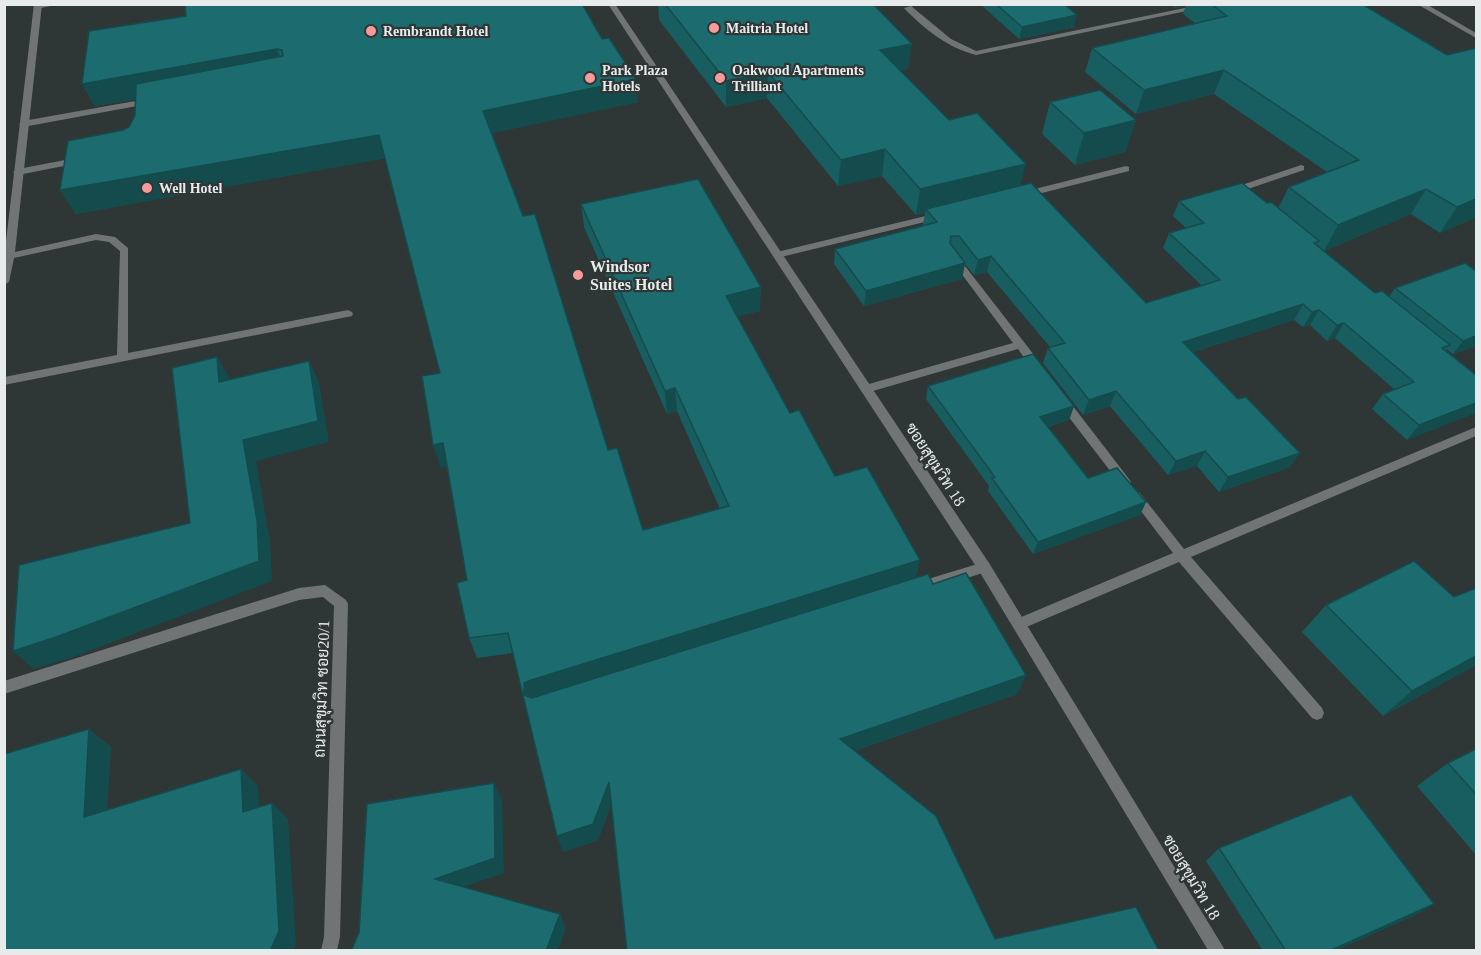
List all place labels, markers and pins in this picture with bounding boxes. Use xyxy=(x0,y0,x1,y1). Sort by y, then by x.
marker: Maitria Hotel xyxy=(707,21,721,35)
place label: Maitria Hotel xyxy=(726,21,808,36)
marker: Rembrandt Hotel xyxy=(364,24,378,38)
place label: Rembrandt Hotel xyxy=(383,24,488,39)
place label: Park Plaza Hotels xyxy=(602,63,668,94)
place label: Oakwood Apartments Trilliant xyxy=(732,63,864,94)
marker: Park Plaza Hotels xyxy=(583,71,597,85)
marker: Oakwood Apartments Trilliant xyxy=(713,71,727,85)
marker: Well Hotel xyxy=(140,181,154,195)
place label: Well Hotel xyxy=(159,181,222,196)
place label: Windsor Suites Hotel xyxy=(590,258,673,293)
marker: Windsor Suites Hotel xyxy=(571,268,585,282)

